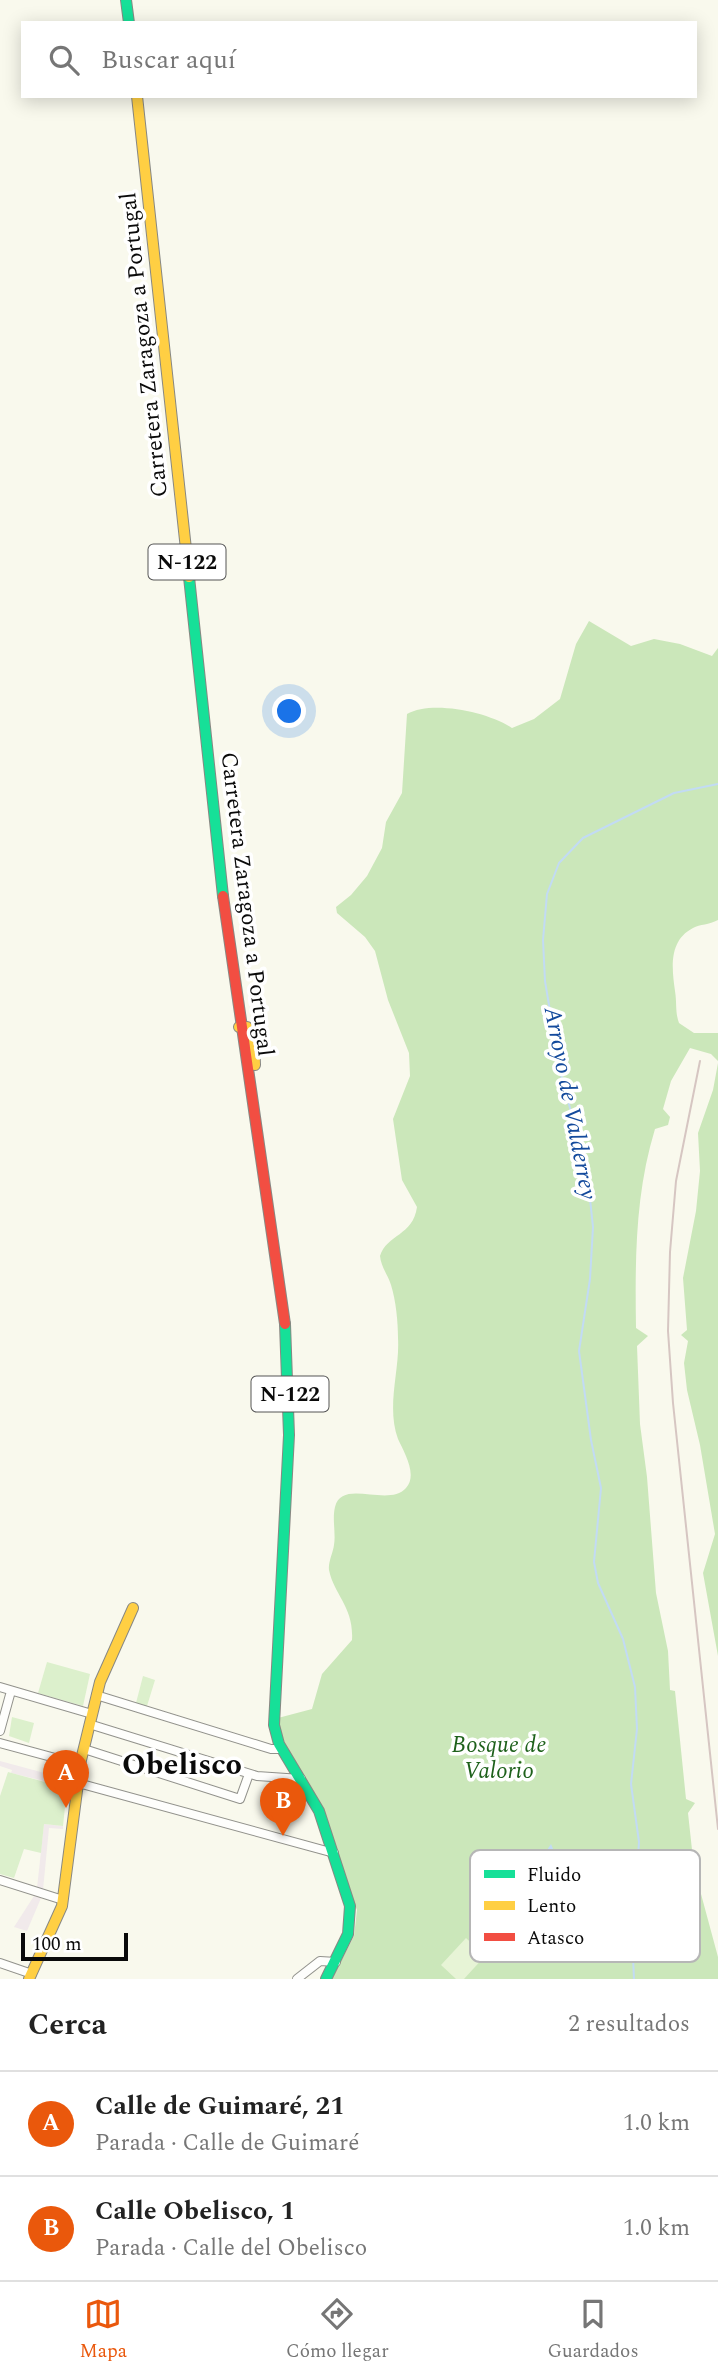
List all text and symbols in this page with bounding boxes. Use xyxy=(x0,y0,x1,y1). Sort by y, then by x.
search box xyxy=(21,21,697,98)
text: Buscar aquí xyxy=(101,40,236,80)
icon: search xyxy=(45,41,83,79)
street label: Carretera Zaragoza a Portugal xyxy=(111,191,178,499)
road number: N-122 xyxy=(148,544,226,580)
your location xyxy=(272,694,306,728)
street label: Carretera Zaragoza a Portugal xyxy=(210,750,283,1058)
water label: Arroyo de Valderrey xyxy=(533,1003,606,1203)
road number: N-122 xyxy=(252,1376,328,1412)
park label: Bosque de Valorio xyxy=(452,1728,546,1789)
district label: Obelisco xyxy=(122,1742,242,1788)
pin: A xyxy=(43,1750,89,1808)
pin: B xyxy=(260,1778,306,1836)
legend xyxy=(470,1850,700,1962)
text: Fluido xyxy=(527,1861,581,1890)
text: Lento xyxy=(527,1892,576,1921)
text: Atasco xyxy=(527,1924,584,1953)
scale bar xyxy=(21,1930,128,1962)
text: 100 m xyxy=(32,1930,82,1959)
text: Cerca xyxy=(28,2002,107,2048)
text: 2 resultados xyxy=(568,2007,690,2042)
text: Calle de Guimaré, 21 xyxy=(95,2086,345,2126)
text: A xyxy=(42,2106,60,2141)
text: 1.0 km xyxy=(623,2106,690,2141)
text: Parada · Calle de Guimaré xyxy=(95,2126,359,2161)
text: Calle Obelisco, 1 xyxy=(95,2191,295,2231)
text: B xyxy=(43,2211,59,2246)
text: 1.0 km xyxy=(623,2211,690,2246)
text: Parada · Calle del Obelisco xyxy=(95,2231,367,2266)
tab: Mapa xyxy=(79,2295,127,2366)
tab: Cómo llegar xyxy=(286,2295,389,2366)
tab: Guardados xyxy=(548,2295,639,2366)

